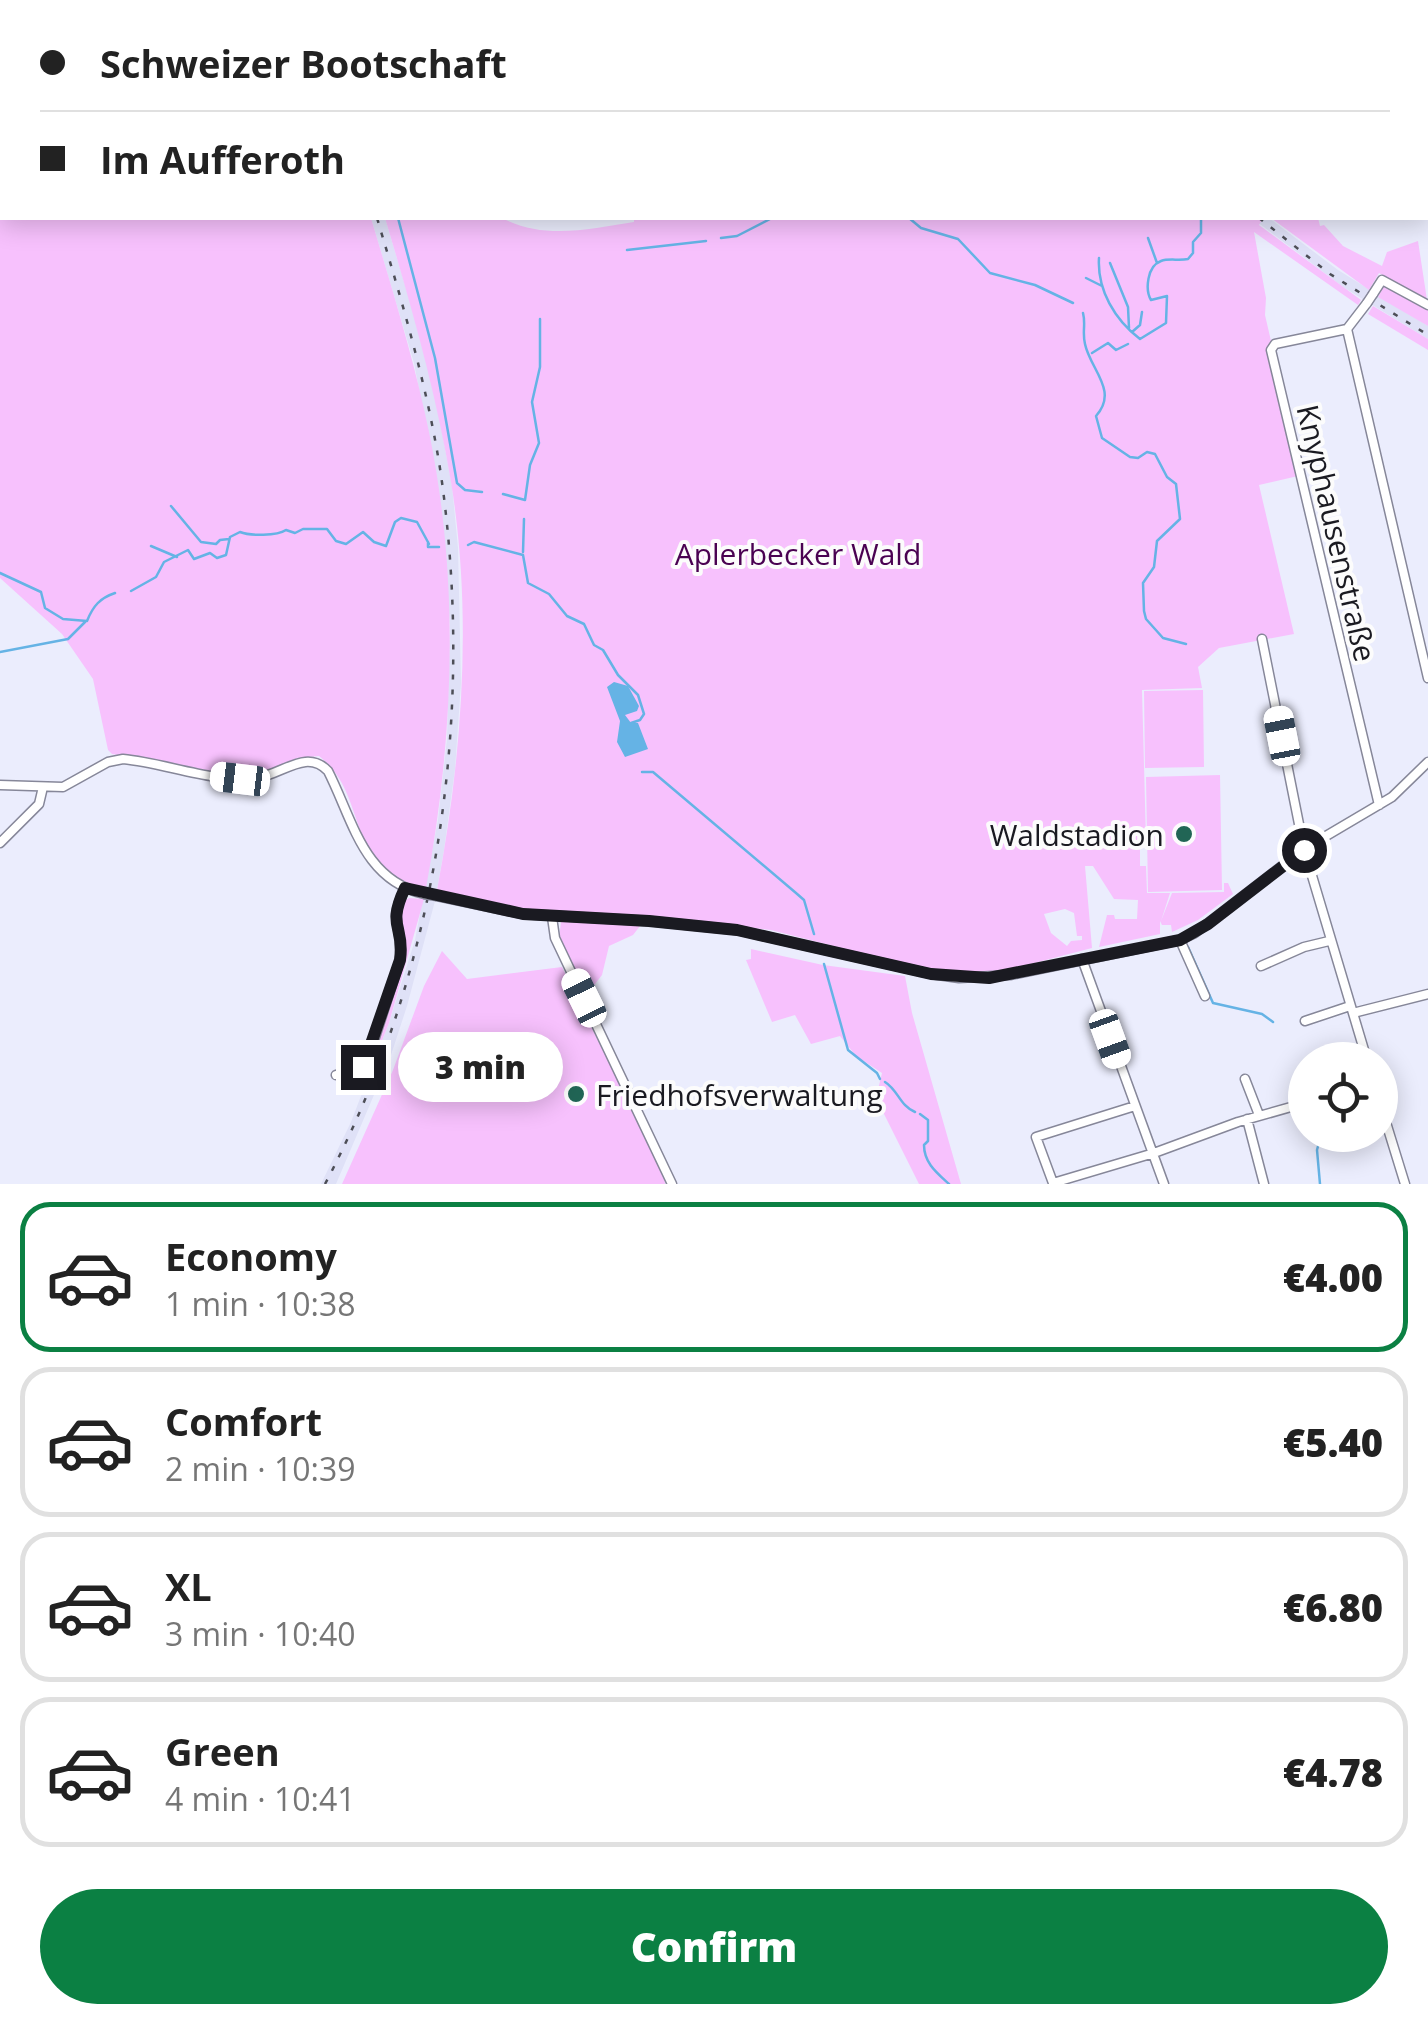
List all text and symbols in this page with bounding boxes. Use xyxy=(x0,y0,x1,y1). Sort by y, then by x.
text: Schweizer Bootschaft xyxy=(100,37,507,89)
text: Im Aufferoth xyxy=(100,133,345,185)
street label: Knyphausenstraße xyxy=(1287,400,1387,666)
park label: Aplerbecker Wald xyxy=(675,533,921,574)
car xyxy=(1262,704,1302,768)
car xyxy=(208,760,272,798)
place label: Waldstadion xyxy=(990,814,1164,855)
marker: Waldstadion xyxy=(1173,823,1195,845)
route start xyxy=(1282,828,1327,873)
car xyxy=(557,964,611,1032)
car xyxy=(1086,1006,1134,1072)
callout: 3 min xyxy=(398,1032,563,1102)
map controls xyxy=(1288,1042,1398,1152)
button: locate xyxy=(1288,1042,1398,1152)
route end xyxy=(341,1045,386,1090)
text: 3 min xyxy=(435,1045,526,1088)
place label: Friedhofsverwaltung xyxy=(596,1074,883,1115)
marker: Friedhofsverwaltung xyxy=(565,1083,587,1105)
text: Economy xyxy=(165,1230,337,1282)
icon: car xyxy=(45,1232,135,1322)
text: €4.00 xyxy=(1283,1251,1383,1303)
text: 1 min · 10:38 xyxy=(165,1282,356,1325)
text: Comfort xyxy=(165,1395,322,1447)
icon: car xyxy=(45,1397,135,1487)
text: €5.40 xyxy=(1283,1416,1383,1468)
text: 2 min · 10:39 xyxy=(165,1447,356,1490)
text: XL xyxy=(165,1560,212,1612)
icon: car xyxy=(45,1562,135,1652)
text: €6.80 xyxy=(1283,1581,1383,1633)
text: 3 min · 10:40 xyxy=(165,1612,356,1655)
text: Green xyxy=(165,1725,280,1777)
icon: car xyxy=(45,1727,135,1817)
text: €4.78 xyxy=(1283,1746,1383,1798)
text: 4 min · 10:41 xyxy=(165,1777,356,1820)
button: Confirm xyxy=(40,1889,1388,2004)

